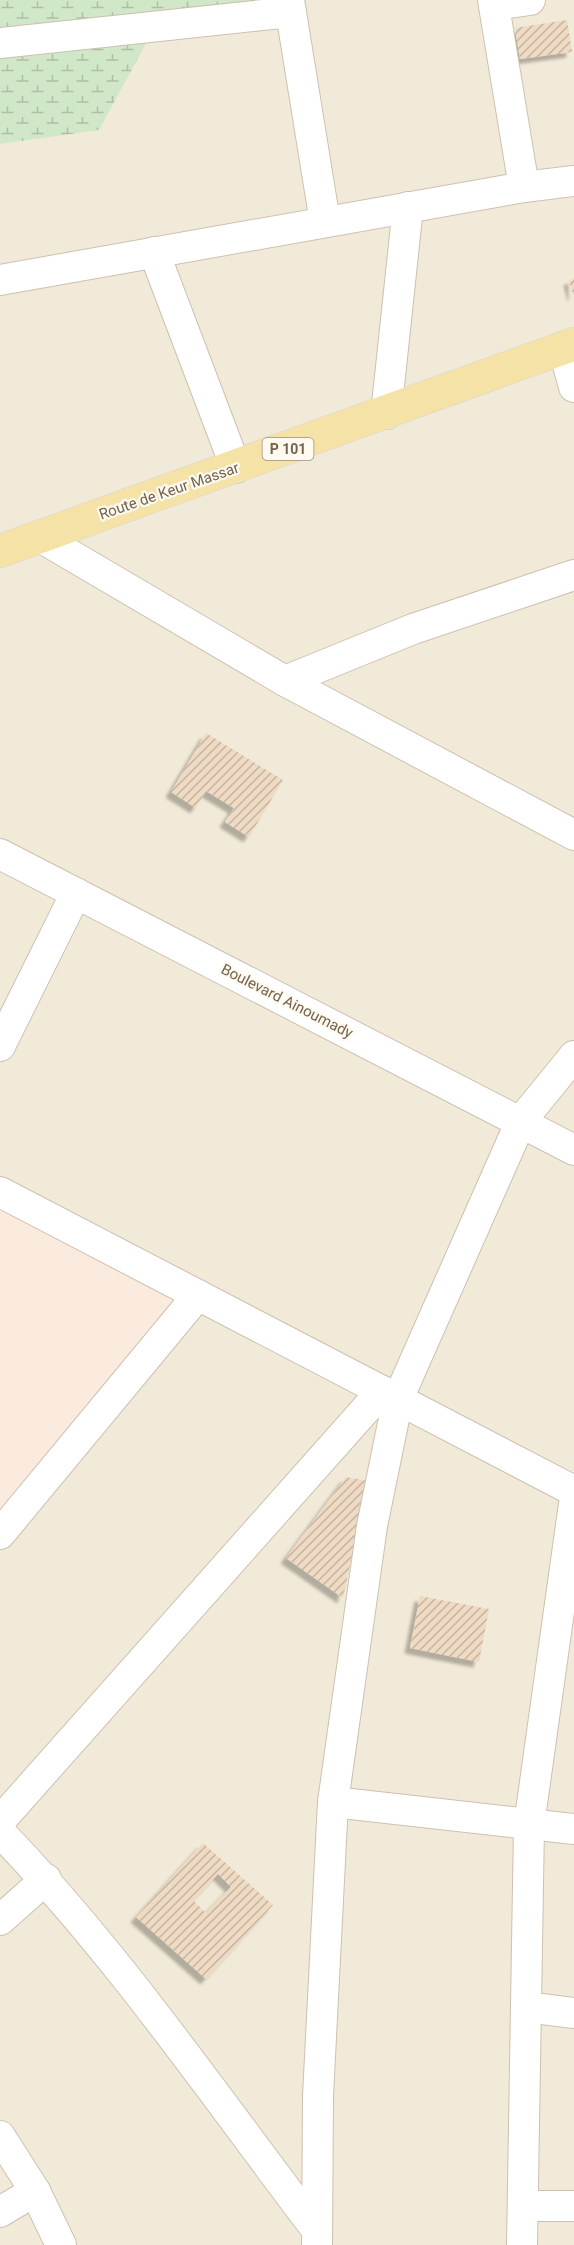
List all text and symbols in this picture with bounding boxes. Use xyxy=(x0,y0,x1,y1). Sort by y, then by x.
road number: P 101 xyxy=(262,438,314,460)
street label: Route de Keur Massar xyxy=(97,459,241,523)
street label: Boulevard Ainoumady xyxy=(218,960,356,1042)

